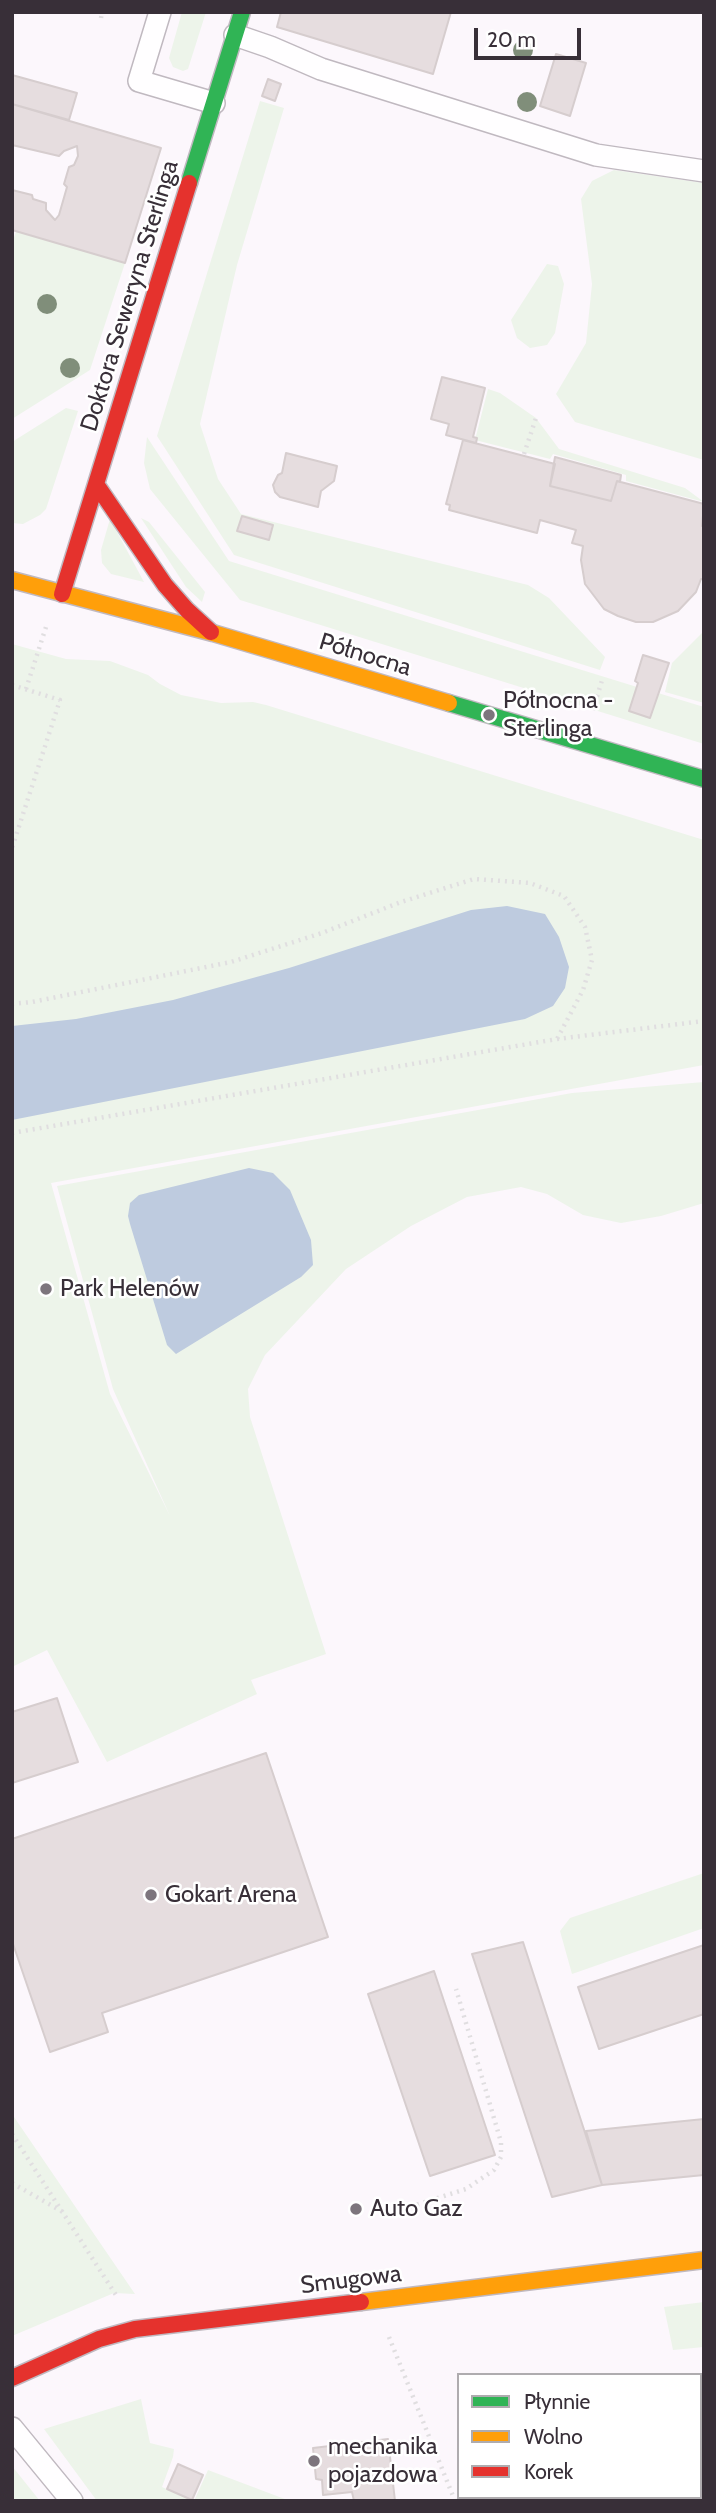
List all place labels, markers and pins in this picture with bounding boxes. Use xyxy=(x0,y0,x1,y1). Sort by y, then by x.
place label: Północna - Sterlinga xyxy=(503,687,613,743)
marker: Północna - Sterlinga xyxy=(481,707,497,723)
place label: Park Helenów xyxy=(60,1275,199,1303)
marker: Park Helenów xyxy=(38,1281,54,1297)
place label: Gokart Arena xyxy=(165,1881,297,1909)
marker: Gokart Arena xyxy=(143,1887,159,1903)
place label: Auto Gaz xyxy=(370,2195,463,2223)
marker: Auto Gaz xyxy=(348,2201,364,2217)
place label: mechanika pojazdowa xyxy=(328,2433,437,2489)
marker: mechanika pojazdowa xyxy=(306,2453,322,2469)

